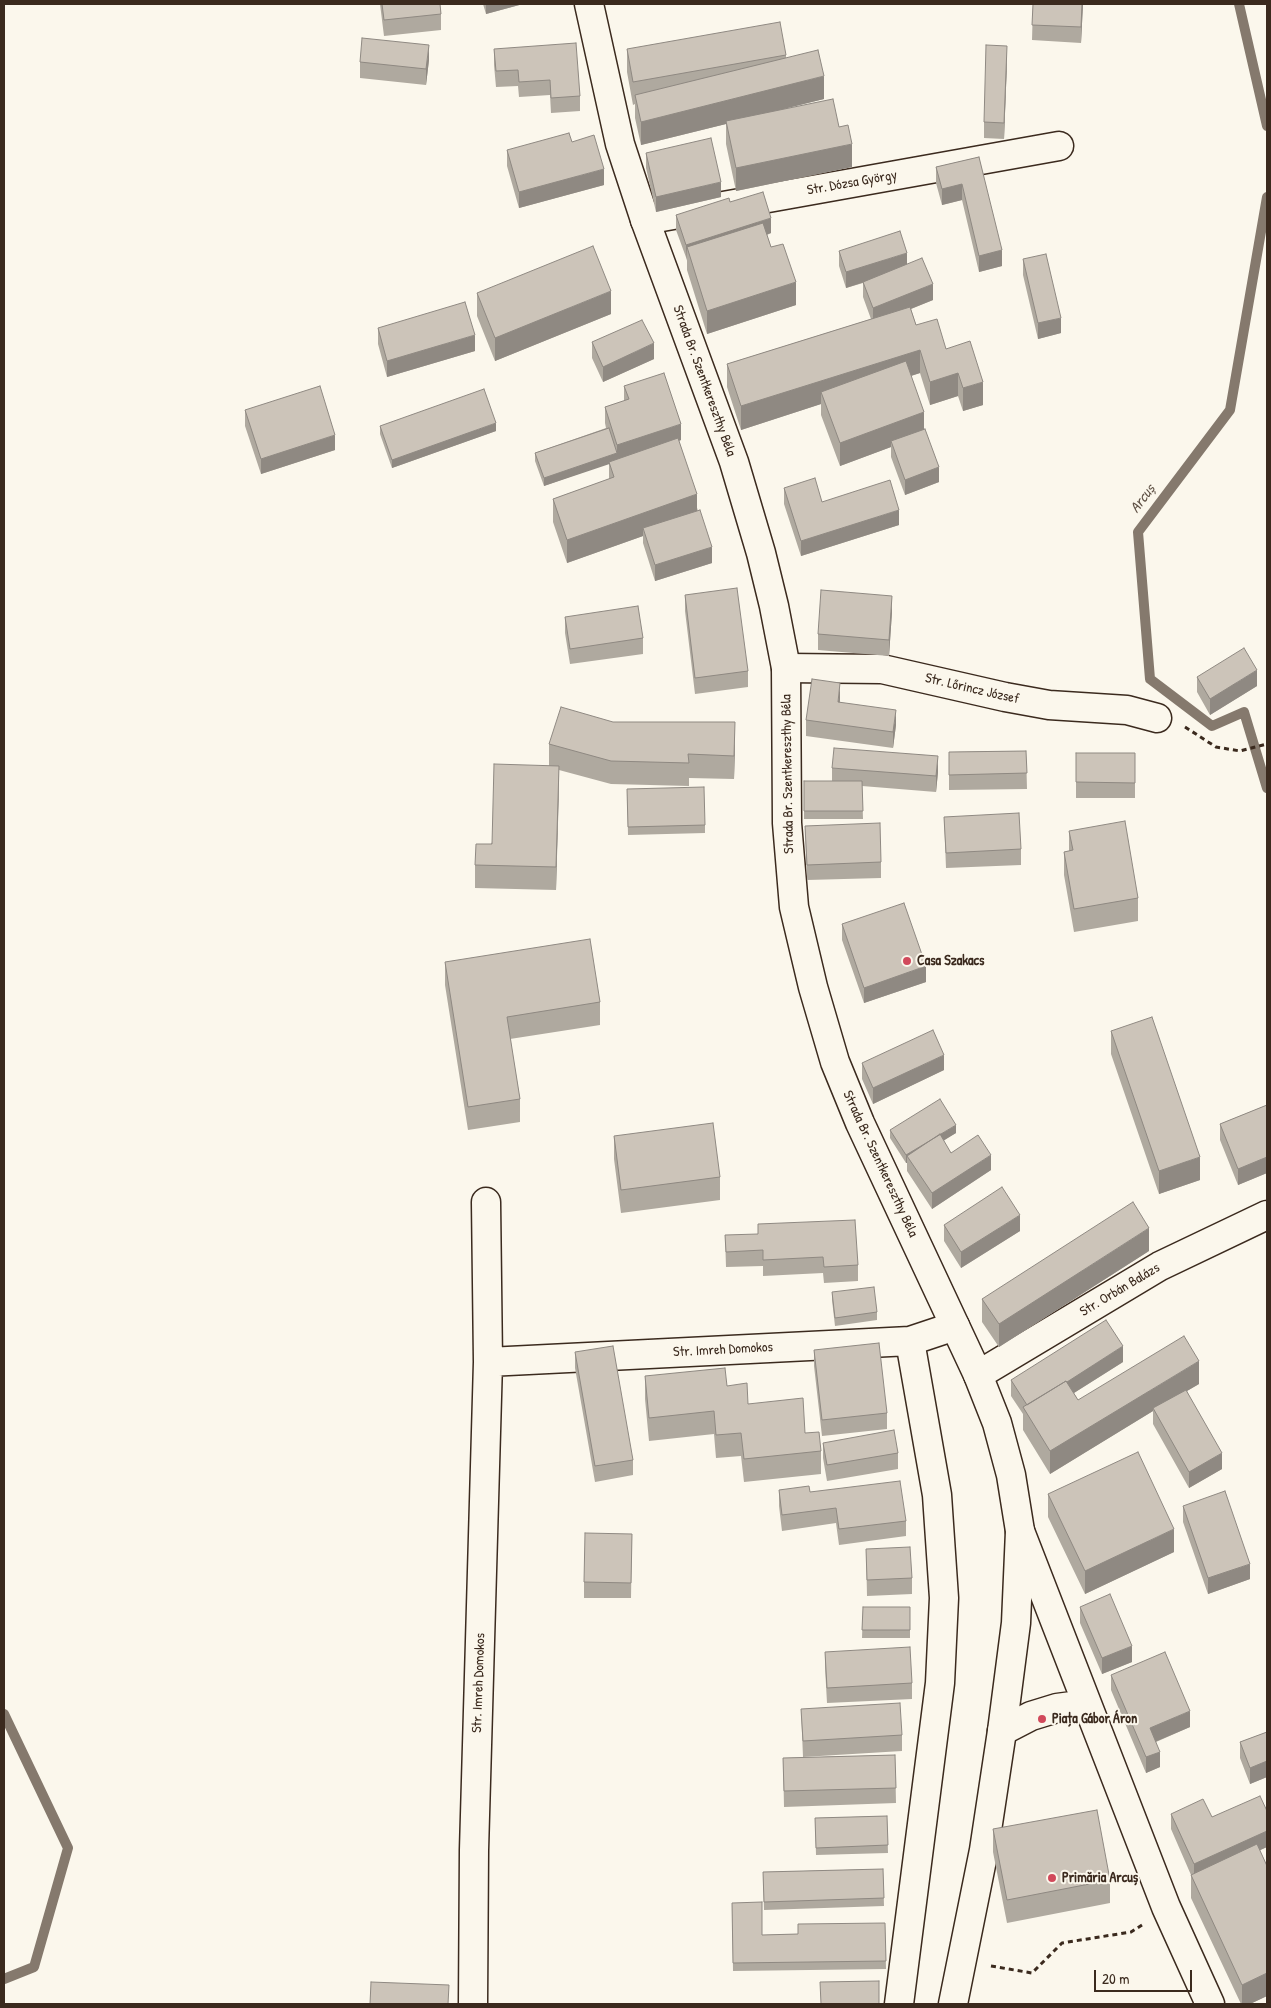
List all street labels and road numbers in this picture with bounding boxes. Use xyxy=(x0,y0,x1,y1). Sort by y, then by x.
street label: Str. Dózsa György xyxy=(806,167,898,199)
street label: Strada Br. Szentkereszthy Béla xyxy=(669,303,739,459)
street label: Str. Lőrincz József xyxy=(923,670,1021,708)
street label: Strada Br. Szentkereszthy Béla xyxy=(778,694,798,854)
street label: Strada Br. Szentkereszthy Béla xyxy=(839,1088,921,1240)
street label: Str. Orbán Balázs xyxy=(1077,1260,1163,1320)
street label: Str. Imreh Domokos xyxy=(673,1339,773,1361)
street label: Str. Imreh Domokos xyxy=(469,1633,489,1733)

